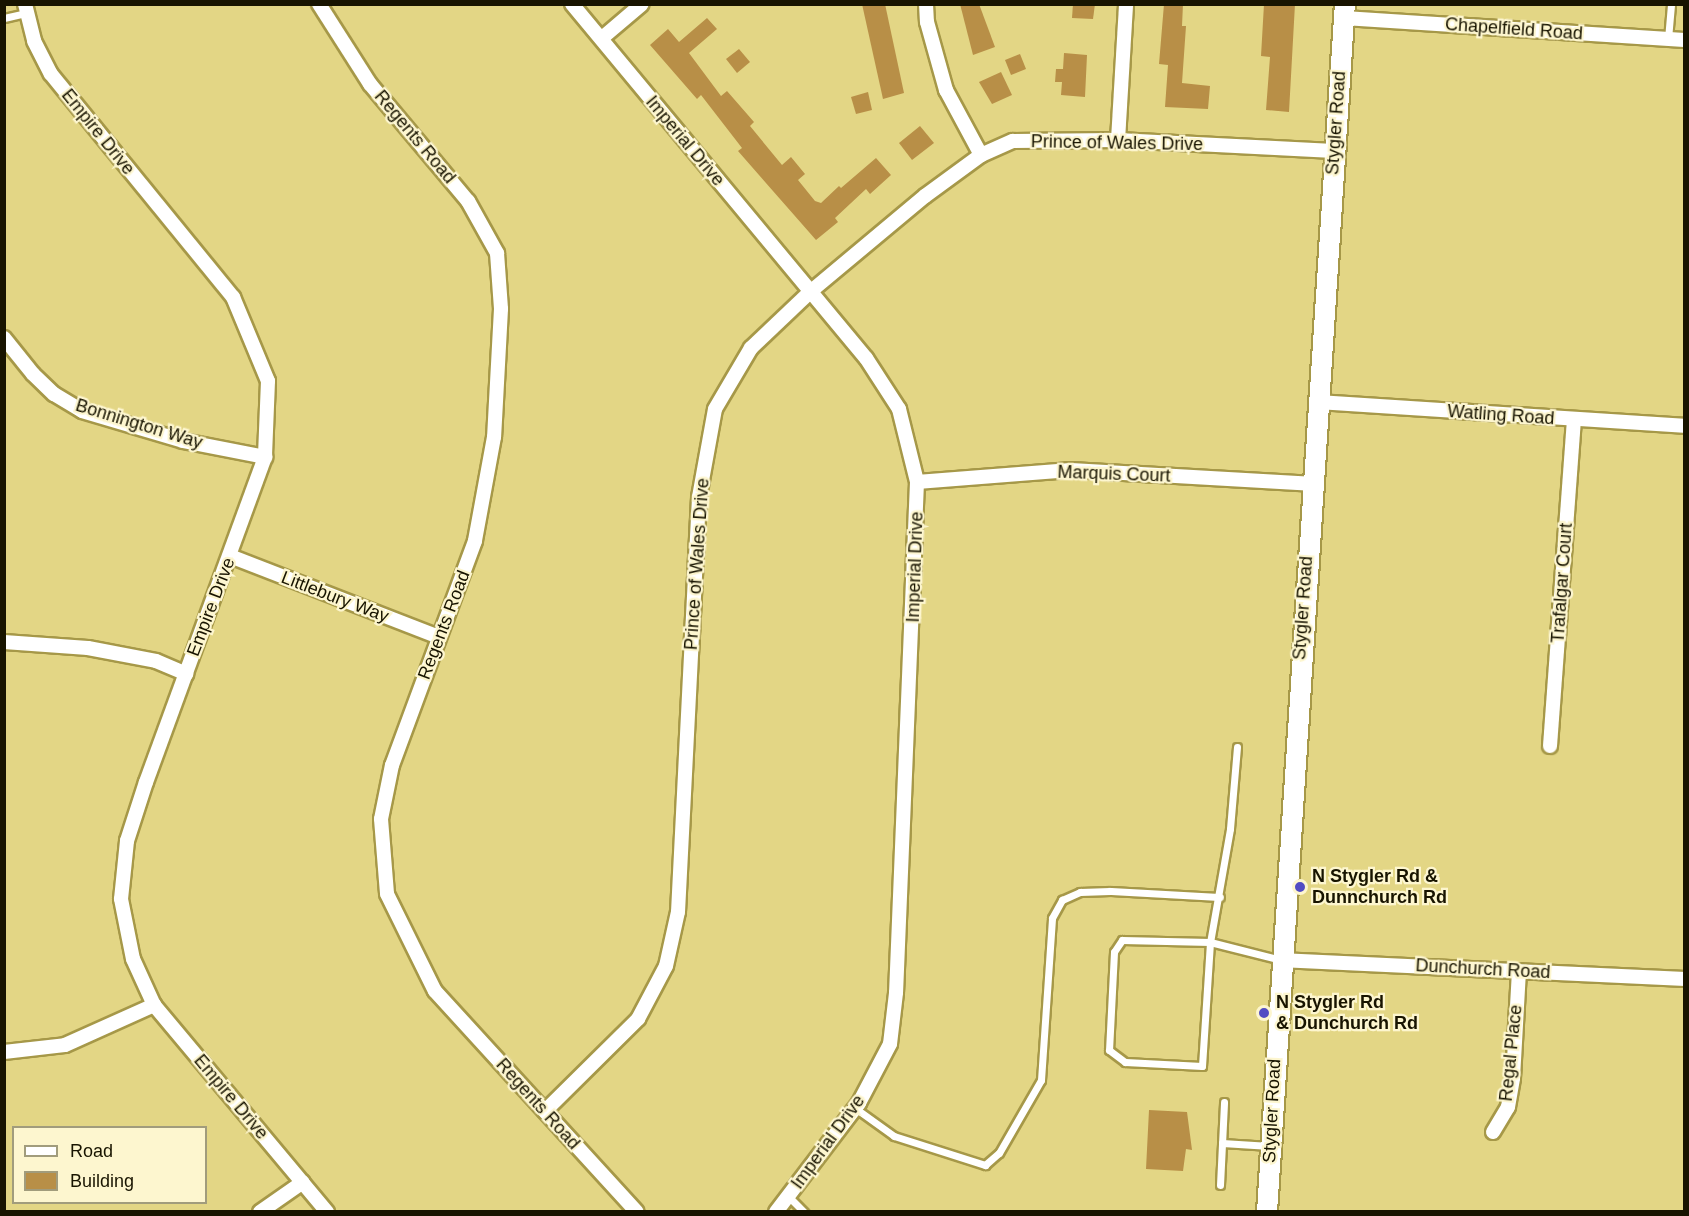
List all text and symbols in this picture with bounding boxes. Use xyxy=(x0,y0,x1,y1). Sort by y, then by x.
street label: Chapelfield Road xyxy=(1444,13,1584,45)
street label: Stygler Road xyxy=(1322,70,1350,176)
street label: Empire Drive xyxy=(57,85,139,179)
street label: Regents Road xyxy=(370,86,460,188)
street label: Imperial Drive xyxy=(641,92,729,190)
street label: Prince of Wales Drive xyxy=(1031,131,1203,155)
street label: Bonnington Way xyxy=(73,394,205,454)
street label: Watling Road xyxy=(1447,400,1555,430)
street label: Marquis Court xyxy=(1057,461,1171,487)
street label: Prince of Wales Drive xyxy=(680,477,714,651)
street label: Imperial Drive xyxy=(902,511,928,623)
street label: Trafalgar Court xyxy=(1547,522,1577,644)
street label: Empire Drive xyxy=(182,555,240,659)
street label: Stygler Road xyxy=(1289,555,1317,661)
street label: Littlebury Way xyxy=(278,567,392,627)
street label: Regents Road xyxy=(413,567,475,683)
place label: N Stygler Rd & Dunnchurch Rd xyxy=(1312,866,1447,908)
marker: N Stygler Rd & Dunnchurch Rd xyxy=(1293,880,1307,894)
street label: Dunchurch Road xyxy=(1415,955,1551,983)
place label: N Stygler Rd & Dunchurch Rd xyxy=(1276,992,1418,1034)
street label: Regal Place xyxy=(1495,1004,1527,1102)
marker: N Stygler Rd & Dunchurch Rd xyxy=(1257,1006,1271,1020)
street label: Empire Drive xyxy=(189,1050,273,1144)
street label: Regents Road xyxy=(491,1054,585,1154)
street label: Stygler Road xyxy=(1258,1058,1286,1164)
street label: Imperial Drive xyxy=(787,1091,869,1193)
legend xyxy=(12,1126,207,1204)
text: Road xyxy=(70,1141,113,1161)
text: Building xyxy=(70,1171,134,1191)

